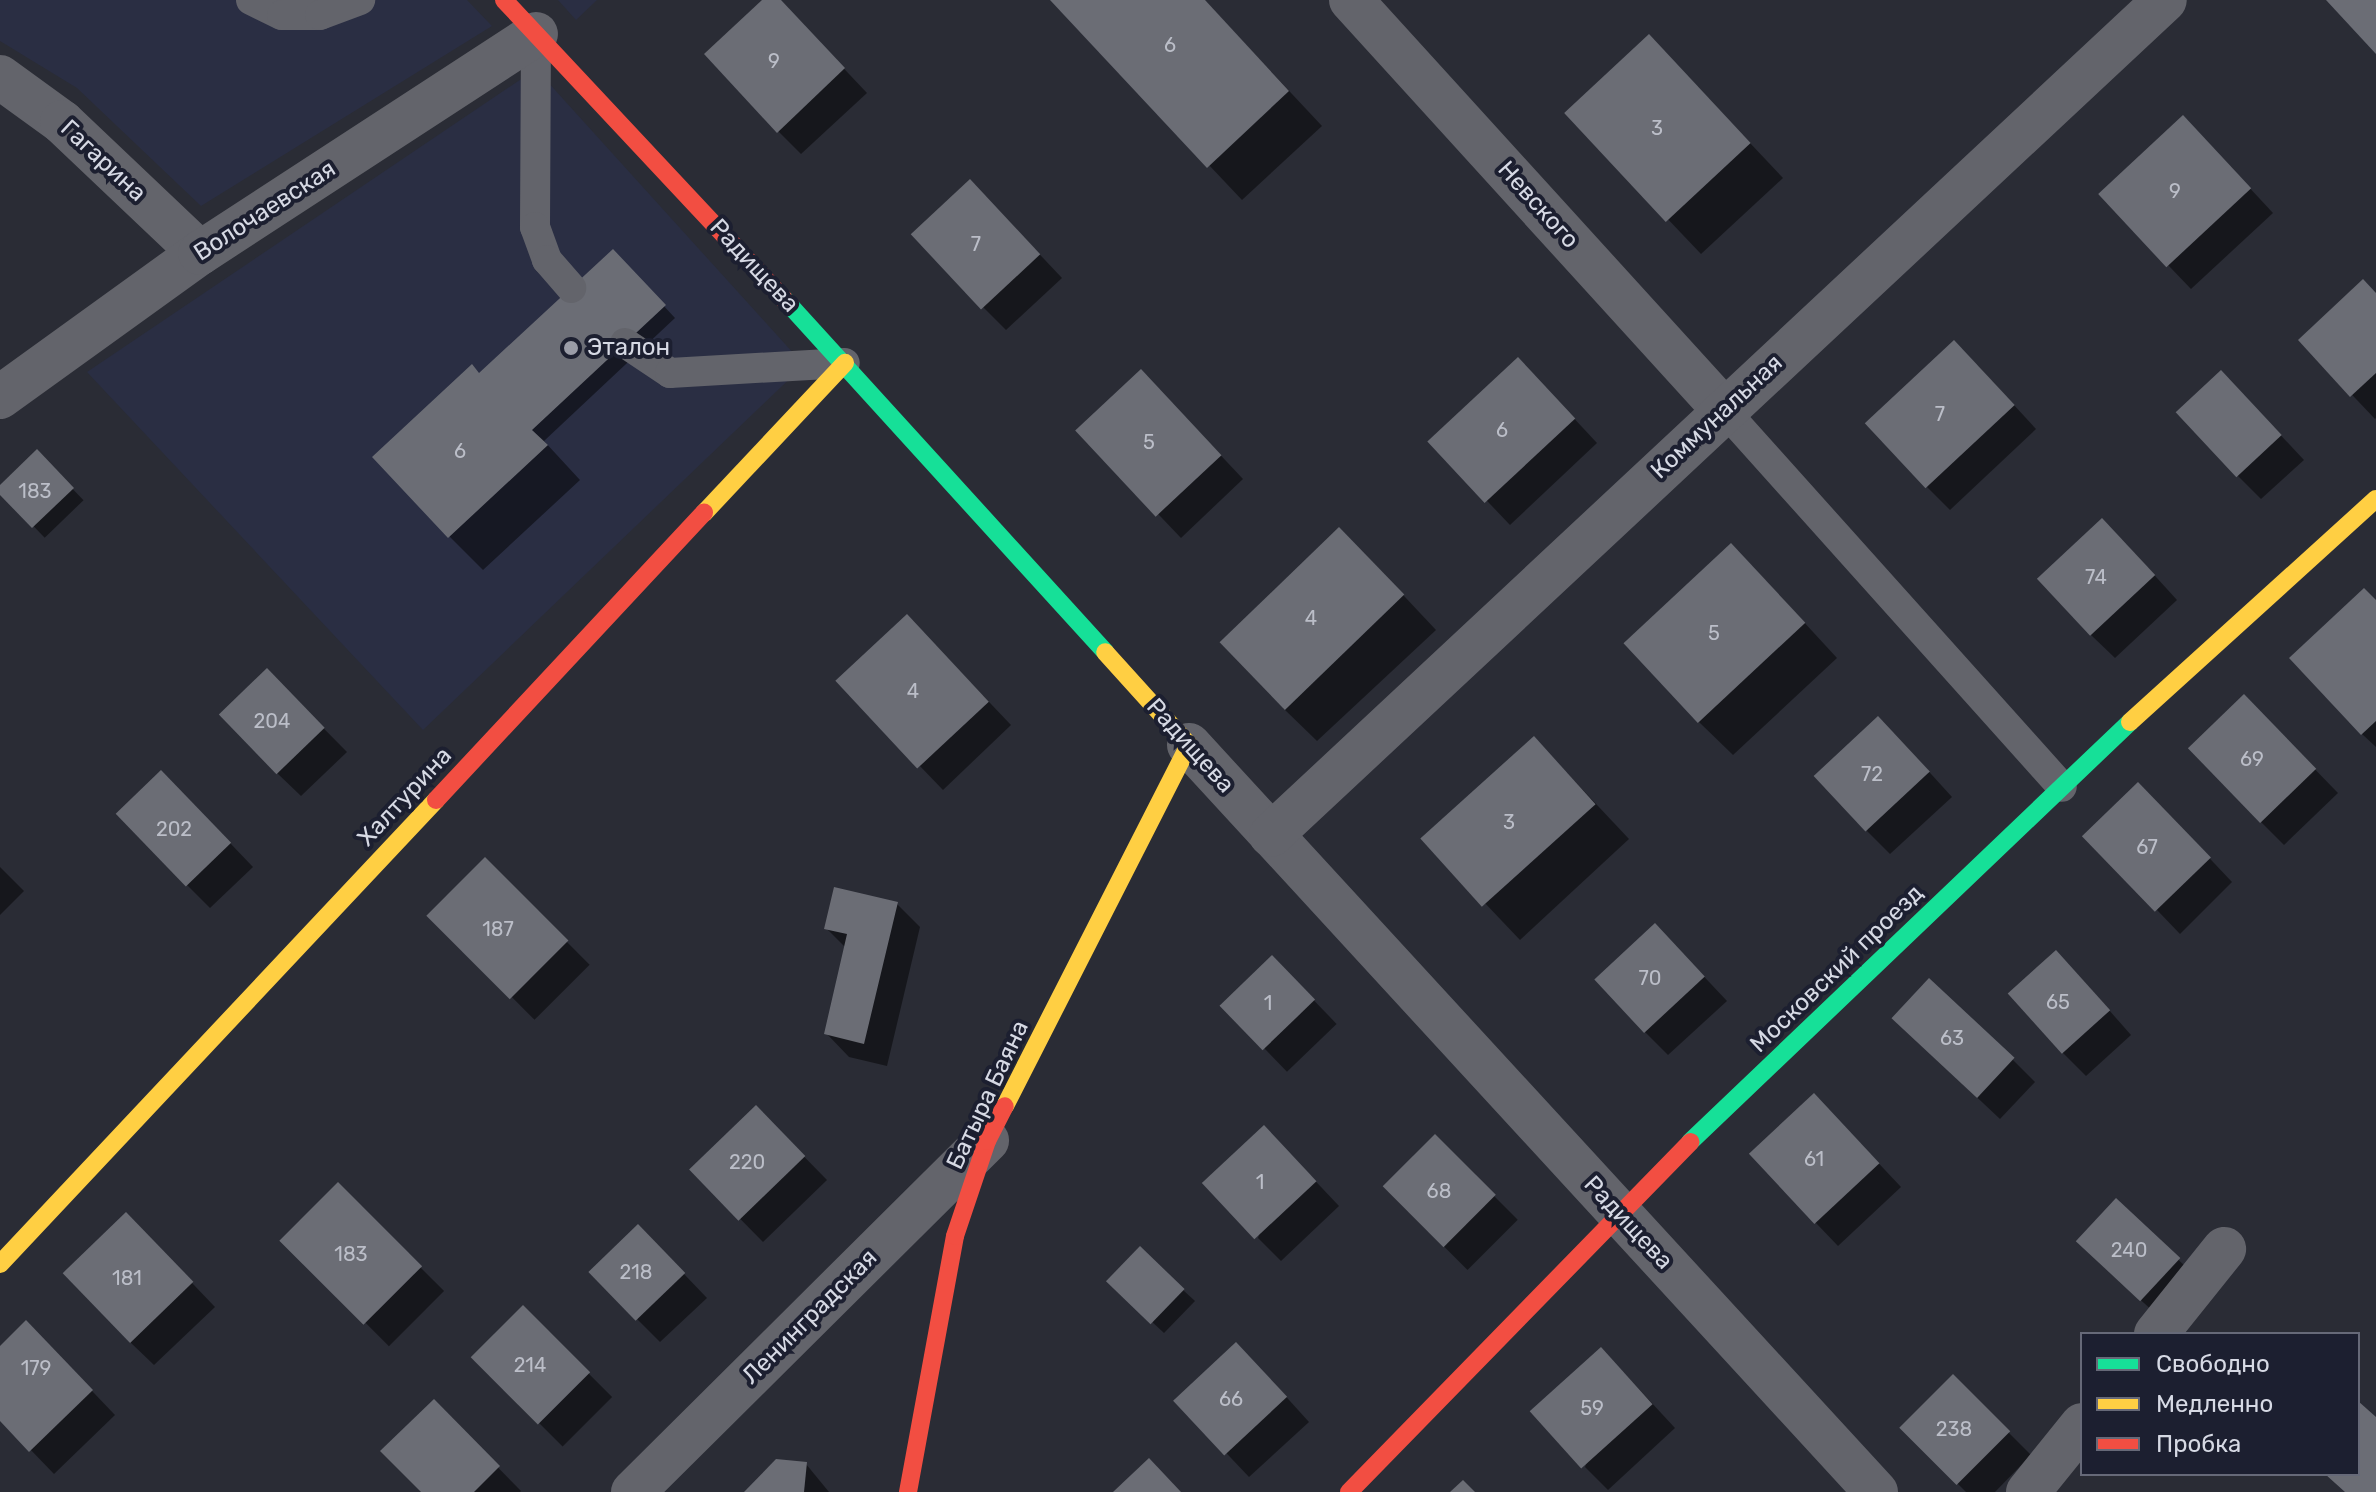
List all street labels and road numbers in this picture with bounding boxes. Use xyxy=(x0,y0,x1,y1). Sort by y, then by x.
street label: Гагарина xyxy=(54,114,152,208)
street label: Волочаевская xyxy=(189,155,341,267)
street label: Невского xyxy=(1491,156,1585,254)
street label: Радищева xyxy=(703,213,805,319)
street label: Коммунальная xyxy=(1645,349,1789,485)
street label: Радищева xyxy=(1140,693,1240,799)
street label: Халтурина xyxy=(352,742,458,852)
street label: Московский проезд xyxy=(1745,879,1929,1059)
street label: Батыра Баяна xyxy=(941,1016,1035,1174)
street label: Радищева xyxy=(1577,1170,1679,1276)
street label: Ленинградская xyxy=(737,1244,883,1390)

